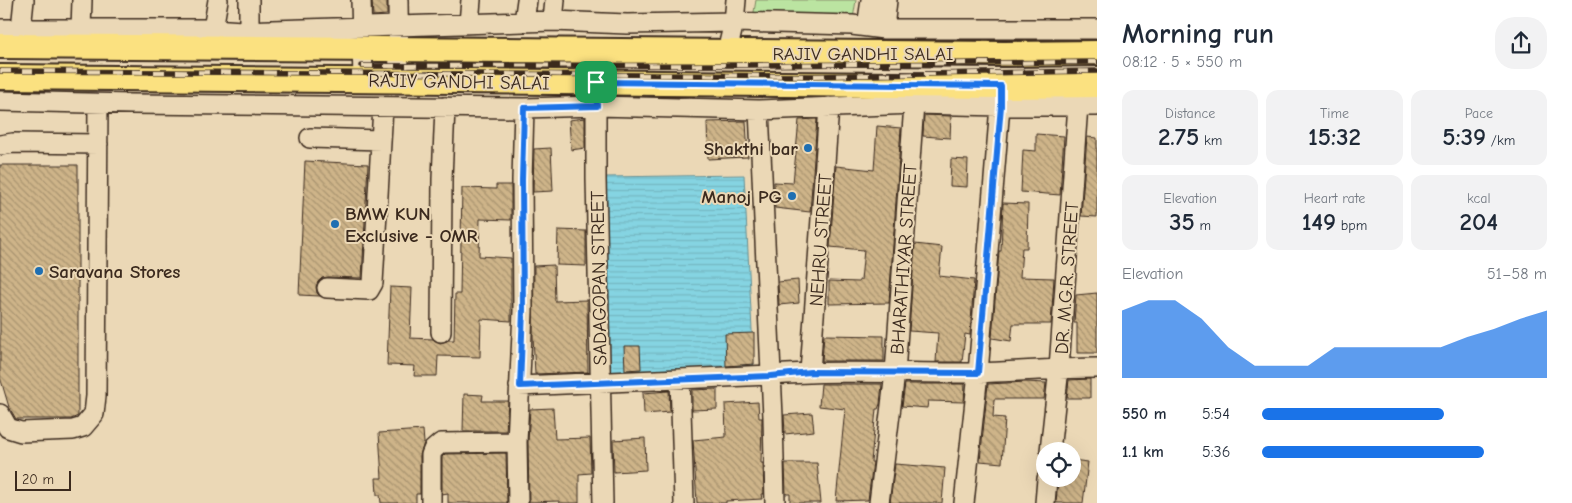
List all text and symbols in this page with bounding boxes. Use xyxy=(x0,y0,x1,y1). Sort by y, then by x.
button: share xyxy=(1495,17,1547,69)
text: Morning run xyxy=(1122,18,1274,50)
street label: RAJIV GANDHI SALAI xyxy=(772,43,954,65)
text: 08:12 · 5 × 550 m xyxy=(1122,53,1242,71)
pin xyxy=(575,61,617,103)
icon: arrive xyxy=(582,68,610,96)
street label: RAJIV GANDHI SALAI xyxy=(368,69,550,95)
text: Distance xyxy=(1165,105,1215,122)
text: Time xyxy=(1320,105,1349,122)
text: Pace xyxy=(1465,105,1493,122)
text: 2.75 xyxy=(1158,122,1199,151)
text: 15:32 xyxy=(1308,122,1361,151)
text: 5:39 xyxy=(1442,122,1486,151)
text: km xyxy=(1199,132,1222,149)
text: /km xyxy=(1486,132,1515,149)
place label: Shakthi bar xyxy=(704,138,798,160)
marker: Shakthi bar xyxy=(802,142,814,154)
street label: BHARATHIYAR STREET xyxy=(886,163,922,355)
street label: NEHRU STREET xyxy=(805,173,837,307)
place label: Manoj PG xyxy=(701,186,782,208)
street label: SADAGOPAN STREET xyxy=(586,190,612,365)
marker: Manoj PG xyxy=(786,190,798,202)
text: Elevation xyxy=(1163,190,1217,207)
text: Heart rate xyxy=(1304,190,1365,207)
text: kcal xyxy=(1467,190,1491,207)
street label: DR. M.G.R. STREET xyxy=(1051,201,1083,355)
place label: BMW KUN Exclusive - OMR xyxy=(345,203,478,247)
text: 35 xyxy=(1169,207,1195,236)
text: 149 xyxy=(1302,207,1336,236)
text: 204 xyxy=(1460,207,1498,236)
text: m xyxy=(1195,217,1211,234)
text: bpm xyxy=(1336,217,1367,234)
marker: BMW KUN Exclusive - OMR xyxy=(329,218,341,230)
place label: Saravana Stores xyxy=(49,261,180,283)
marker: Saravana Stores xyxy=(33,265,45,277)
text: Elevation xyxy=(1122,265,1183,283)
text: 51–58 m xyxy=(1487,265,1547,283)
text: 550 m xyxy=(1122,405,1167,423)
text: 5:54 xyxy=(1202,405,1230,423)
map controls xyxy=(1036,442,1081,487)
button: locate xyxy=(1036,442,1081,487)
text: 1.1 km xyxy=(1122,443,1164,461)
text: 5:36 xyxy=(1202,443,1230,461)
scale bar xyxy=(15,468,71,491)
text: 20 m xyxy=(22,471,54,488)

